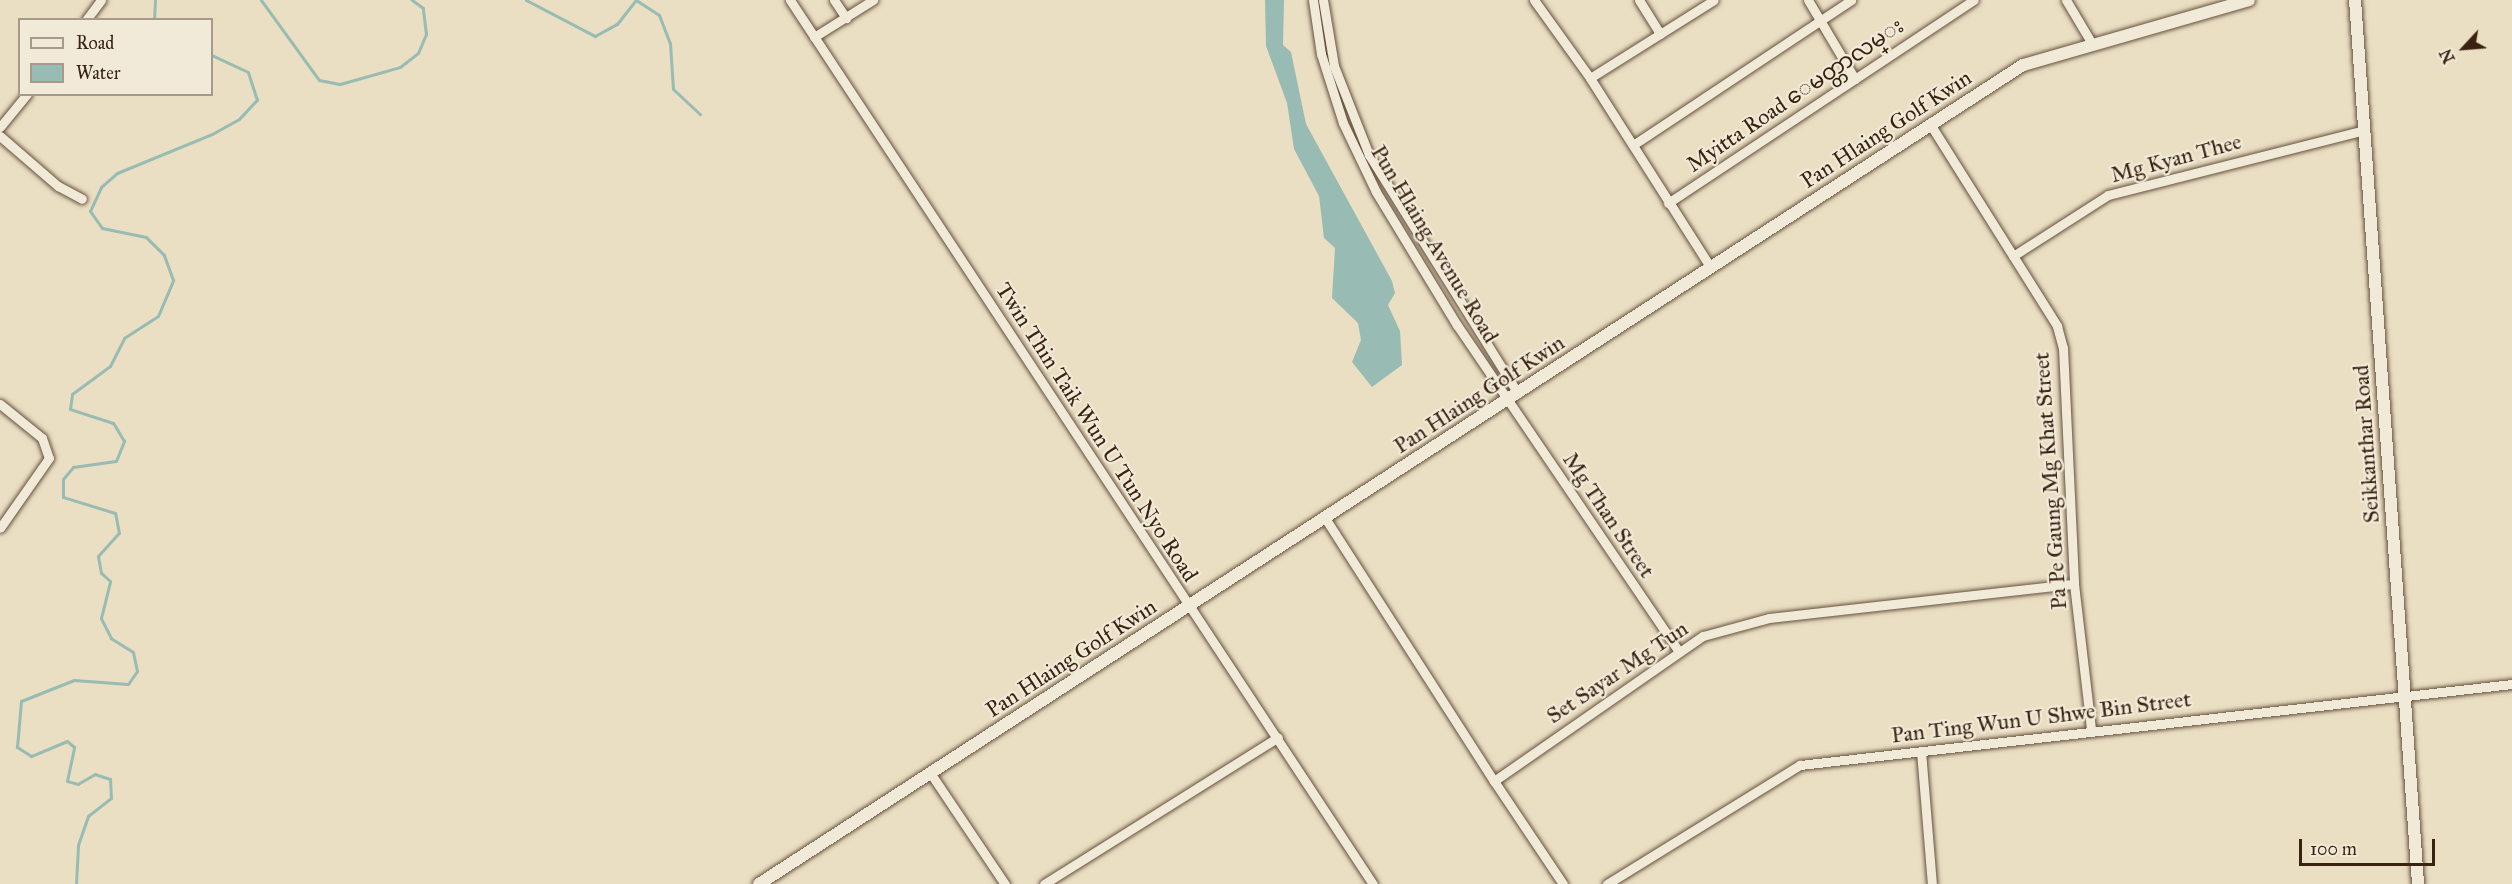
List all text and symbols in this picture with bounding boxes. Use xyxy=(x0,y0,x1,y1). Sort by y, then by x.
street label: Myitta Road ေမတ္တာလမ္း xyxy=(1681,12,1909,178)
legend xyxy=(18,18,213,96)
north arrow xyxy=(2434,18,2494,78)
text: Road xyxy=(76,32,114,54)
text: N xyxy=(2436,46,2459,66)
text: Water xyxy=(76,62,120,84)
street label: Pan Hlaing Golf Kwin xyxy=(1796,64,1976,194)
street label: Mg Kyan Thee xyxy=(2108,128,2244,188)
street label: Pun Hlaing Avenue Road xyxy=(1366,140,1504,348)
street label: Twin Thin Taik Wun U Tun Nyo Road xyxy=(990,278,1204,586)
street label: Pan Hlaing Golf Kwin xyxy=(1389,329,1569,459)
street label: Pa Pe Gaung Mg Khat Street xyxy=(2028,351,2072,611)
street label: Seikkanthar Road xyxy=(2347,364,2385,524)
street label: Mg Than Street xyxy=(1557,447,1661,583)
street label: Pan Hlaing Golf Kwin xyxy=(981,593,1161,723)
street label: Set Sayar Mg Tun xyxy=(1541,615,1693,729)
street label: Pan Ting Wun U Shwe Bin Street xyxy=(1890,686,2192,748)
scale bar xyxy=(2302,827,2438,865)
text: 100 m xyxy=(2310,838,2357,860)

